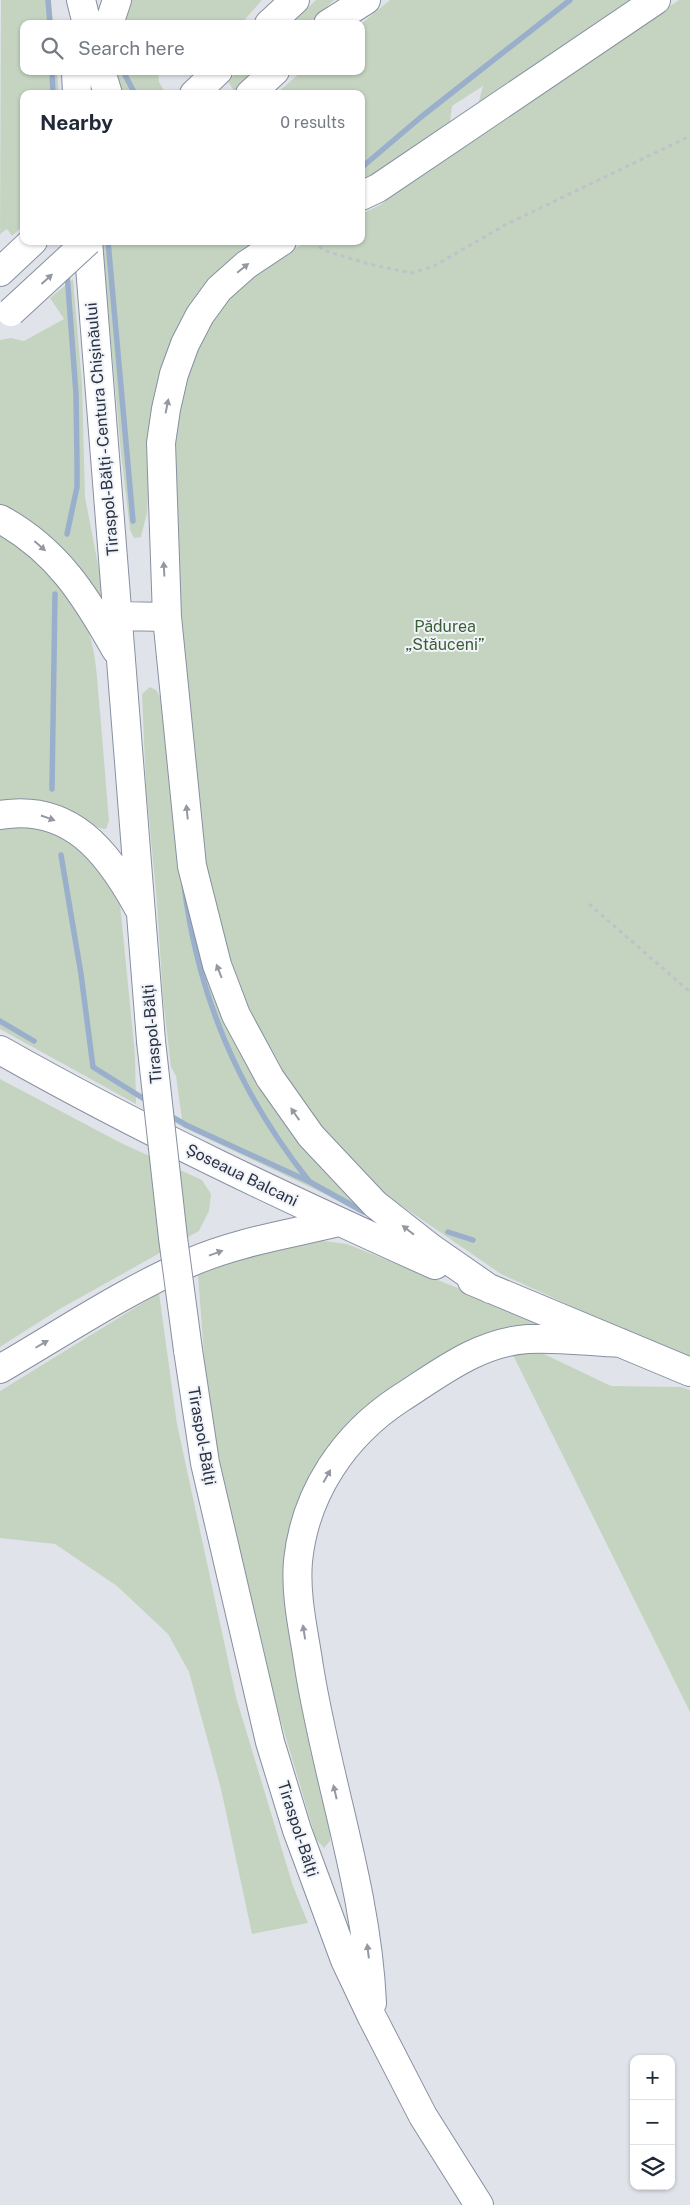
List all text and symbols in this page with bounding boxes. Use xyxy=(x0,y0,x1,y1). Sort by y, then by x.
search box xyxy=(20,20,365,75)
icon: search xyxy=(38,34,66,62)
text: Search here xyxy=(78,37,185,59)
text: Nearby xyxy=(40,110,113,135)
text: 0 results xyxy=(280,113,345,132)
one-way arrow xyxy=(237,262,250,273)
one-way arrow xyxy=(41,273,53,285)
street label: Tiraspol-Bălți - Centura Chișinăului xyxy=(81,302,123,556)
one-way arrow xyxy=(163,398,171,414)
one-way arrow xyxy=(34,541,47,552)
one-way arrow xyxy=(160,560,168,576)
park label: Pădurea „Stăuceni” xyxy=(406,617,484,654)
one-way arrow xyxy=(183,804,191,820)
one-way arrow xyxy=(41,814,56,822)
one-way arrow xyxy=(215,963,223,978)
street label: Tiraspol-Bălți xyxy=(138,984,166,1084)
one-way arrow xyxy=(290,1107,300,1121)
street label: Șoseaua Balcani xyxy=(183,1140,301,1210)
one-way arrow xyxy=(401,1225,415,1235)
one-way arrow xyxy=(209,1249,224,1256)
one-way arrow xyxy=(36,1340,49,1349)
street label: Tiraspol-Bălți xyxy=(184,1385,220,1487)
one-way arrow xyxy=(322,1469,331,1483)
one-way arrow xyxy=(299,1624,307,1640)
street label: Tiraspol-Bălți xyxy=(274,1779,322,1879)
one-way arrow xyxy=(331,1784,339,1799)
one-way arrow xyxy=(364,1942,372,1958)
map controls xyxy=(630,2055,675,2190)
button: + xyxy=(630,2055,675,2100)
button: − xyxy=(630,2100,675,2145)
button: layers xyxy=(630,2145,675,2190)

